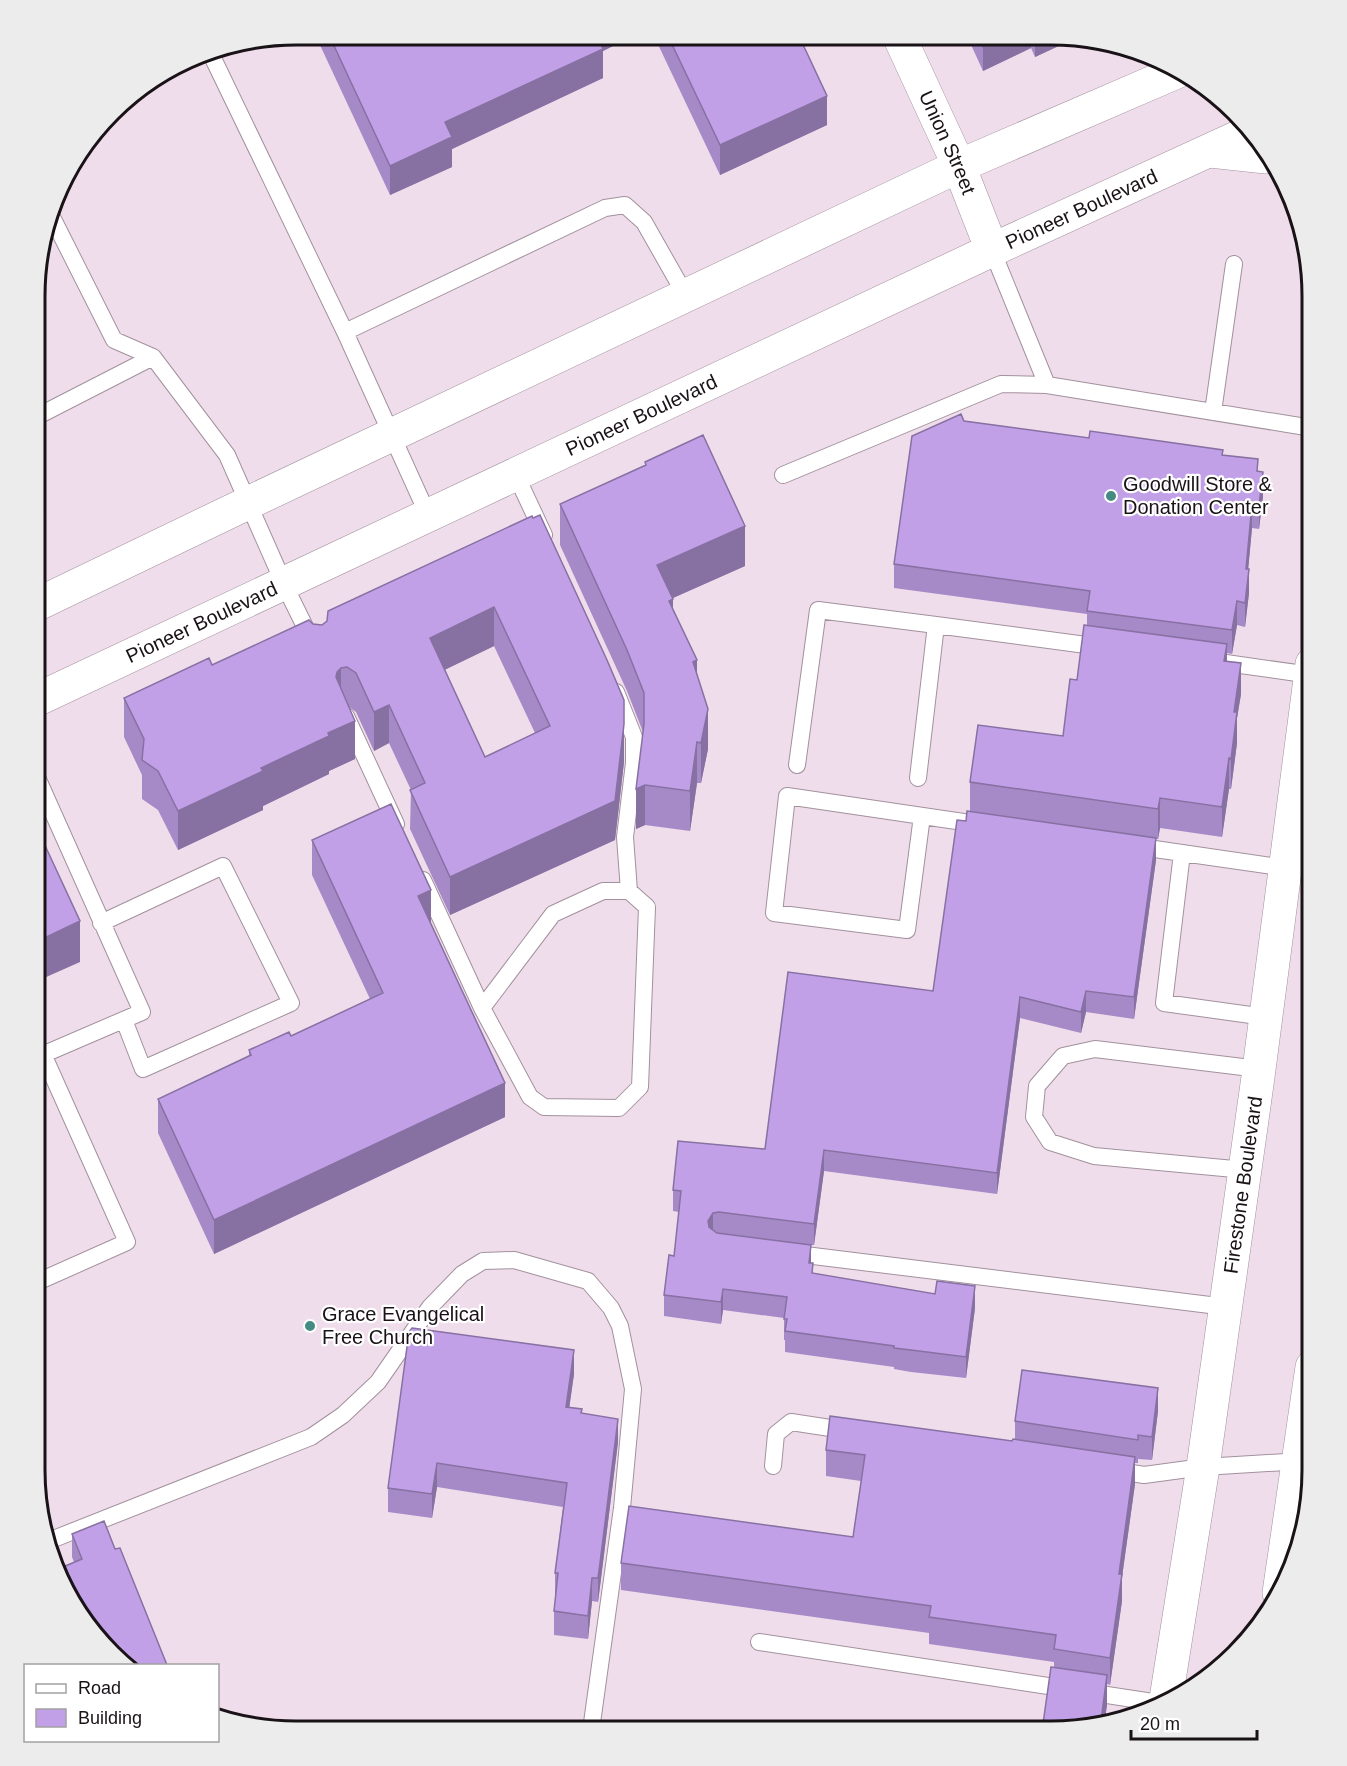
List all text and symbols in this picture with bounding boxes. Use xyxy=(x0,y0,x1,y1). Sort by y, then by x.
street label: Union Street xyxy=(915,87,980,198)
street label: Pioneer Boulevard xyxy=(1002,165,1161,253)
street label: Pioneer Boulevard xyxy=(562,370,720,460)
place label: Goodwill Store & Donation Center xyxy=(1123,473,1273,518)
marker: Goodwill Store & Donation Center xyxy=(1104,489,1118,503)
street label: Pioneer Boulevard xyxy=(122,577,281,667)
street label: Firestone Boulevard xyxy=(1219,1095,1266,1275)
place label: Grace Evangelical Free Church xyxy=(322,1303,484,1348)
marker: Grace Evangelical Free Church xyxy=(303,1319,317,1333)
legend xyxy=(24,1664,219,1742)
text: Road xyxy=(78,1678,121,1698)
scale bar xyxy=(1131,1703,1257,1741)
text: Building xyxy=(78,1708,142,1728)
text: 20 m xyxy=(1140,1714,1180,1734)

